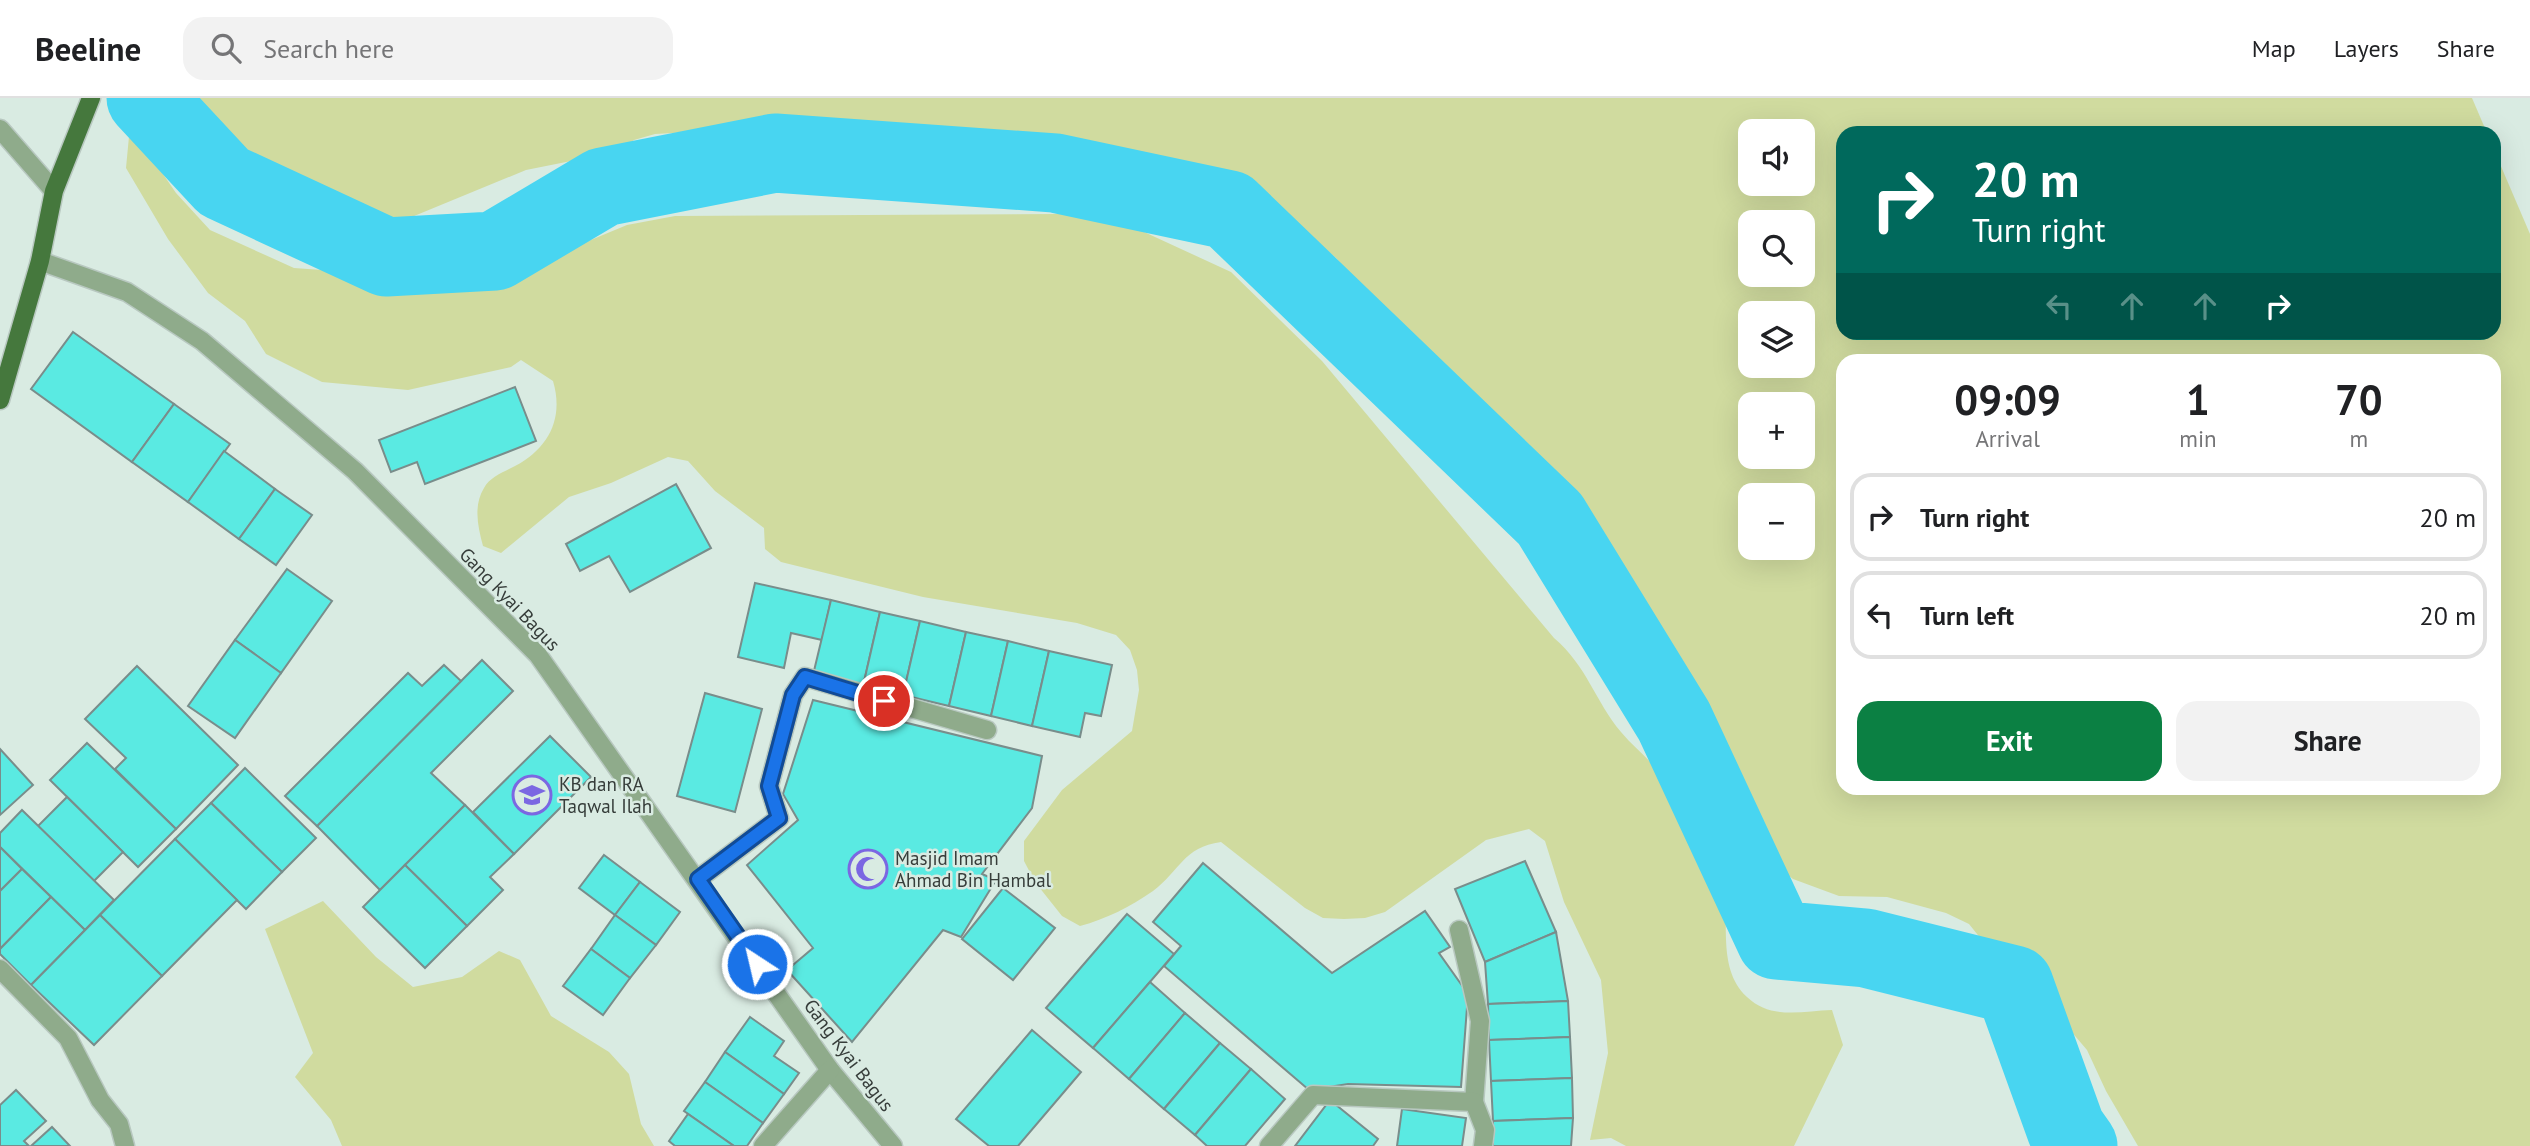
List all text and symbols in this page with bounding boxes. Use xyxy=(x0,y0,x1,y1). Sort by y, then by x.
search box xyxy=(183,17,673,80)
text: Beeline xyxy=(35,27,141,70)
icon: search xyxy=(207,29,245,67)
text: Search here xyxy=(263,32,394,65)
text: Map xyxy=(2252,33,2296,64)
text: Layers xyxy=(2334,33,2399,64)
text: Share xyxy=(2437,33,2495,64)
map controls xyxy=(1738,119,1815,560)
button: sound xyxy=(1738,119,1815,196)
text: 20 m xyxy=(1972,147,2079,211)
icon: right xyxy=(1857,154,1948,245)
text: Turn right xyxy=(1972,209,2106,251)
button: search xyxy=(1738,210,1815,287)
icon: left xyxy=(2040,287,2078,325)
icon: ahead xyxy=(2113,287,2151,325)
icon: ahead xyxy=(2186,287,2224,325)
icon: right xyxy=(2259,287,2297,325)
button: layers xyxy=(1738,301,1815,378)
text: 09:09 xyxy=(1954,372,2061,427)
text: 1 xyxy=(2186,372,2210,427)
text: 70 xyxy=(2335,372,2383,427)
button: + xyxy=(1738,392,1815,469)
text: Arrival xyxy=(1975,424,2040,453)
text: min xyxy=(2179,424,2217,453)
text: m xyxy=(2349,424,2368,453)
button: − xyxy=(1738,483,1815,560)
icon: right xyxy=(1861,498,1899,536)
text: Turn right xyxy=(1920,501,2029,534)
text: 20 m xyxy=(2420,501,2476,534)
street label: Gang Kyai Bagus xyxy=(455,542,565,656)
icon: left xyxy=(1861,596,1899,634)
text: Turn left xyxy=(1920,599,2014,632)
text: 20 m xyxy=(2420,599,2476,632)
pin xyxy=(854,671,914,731)
icon: arrive xyxy=(865,682,903,720)
button: Exit xyxy=(1857,701,2162,781)
button: Share xyxy=(2176,701,2480,781)
place label: KB dan RA Taqwal Ilah xyxy=(559,772,652,818)
school or university icon: KB dan RA Taqwal Ilah xyxy=(511,774,553,816)
place label: Masjid Imam Ahmad Bin Hambal xyxy=(895,846,1052,892)
mosque icon: Masjid Imam Ahmad Bin Hambal xyxy=(847,848,889,890)
position arrow xyxy=(720,927,794,1001)
street label: Gang Kyai Bagus xyxy=(799,994,899,1116)

